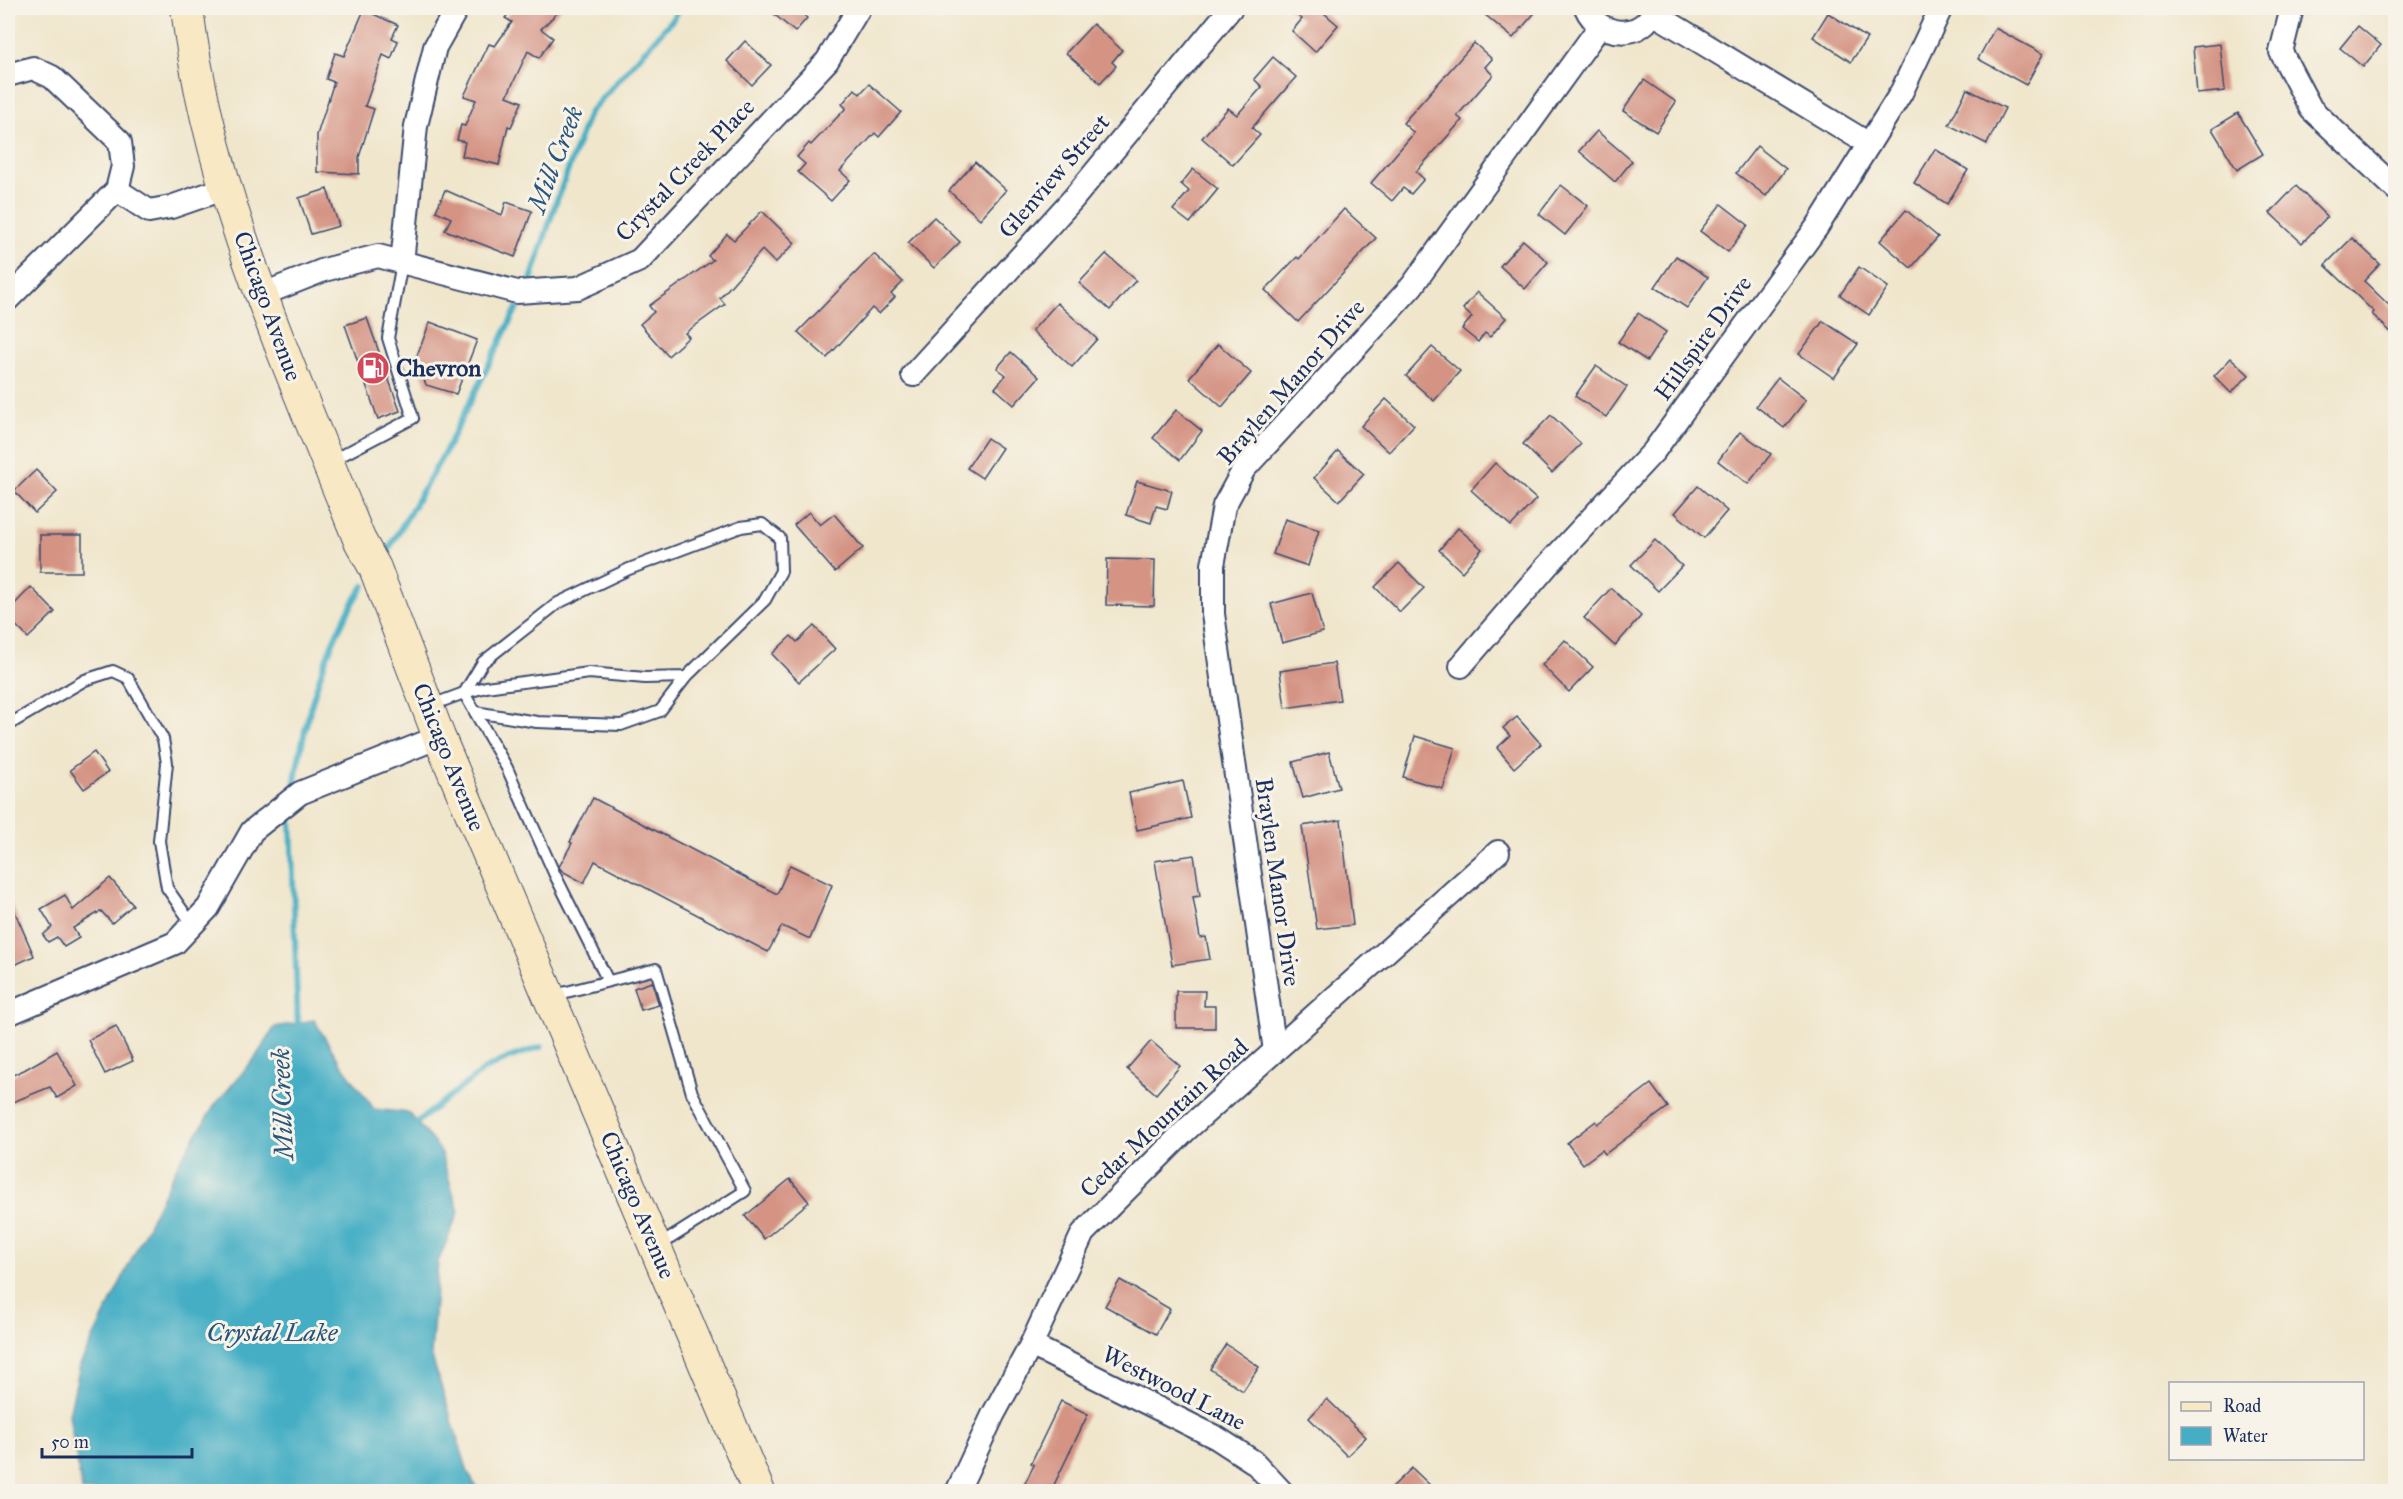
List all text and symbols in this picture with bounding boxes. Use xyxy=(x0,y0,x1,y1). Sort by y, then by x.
street label: Crystal Creek Place xyxy=(609,92,761,248)
water label: Mill Creek xyxy=(519,101,590,220)
street label: Glenview Street xyxy=(992,107,1117,244)
street label: Chicago Avenue xyxy=(227,227,309,385)
street label: Hillspire Drive xyxy=(1648,270,1758,406)
street label: Braylen Manor Drive xyxy=(1211,293,1371,471)
fuel station icon: Chevron xyxy=(355,350,391,386)
place label: Chevron xyxy=(396,353,481,383)
street label: Chicago Avenue xyxy=(406,679,492,835)
street label: Braylen Manor Drive xyxy=(1249,776,1307,988)
street label: Cedar Mountain Road xyxy=(1073,1032,1255,1204)
water label: Mill Creek xyxy=(264,1047,300,1163)
street label: Chicago Avenue xyxy=(593,1127,683,1283)
water label: Crystal Lake xyxy=(207,1316,339,1348)
street label: Westwood Lane xyxy=(1097,1339,1251,1437)
legend xyxy=(2169,1382,2364,1460)
text: Road xyxy=(2223,1395,2261,1417)
scale bar xyxy=(42,1421,192,1459)
text: Water xyxy=(2223,1425,2268,1447)
text: 50 m xyxy=(51,1431,89,1453)

